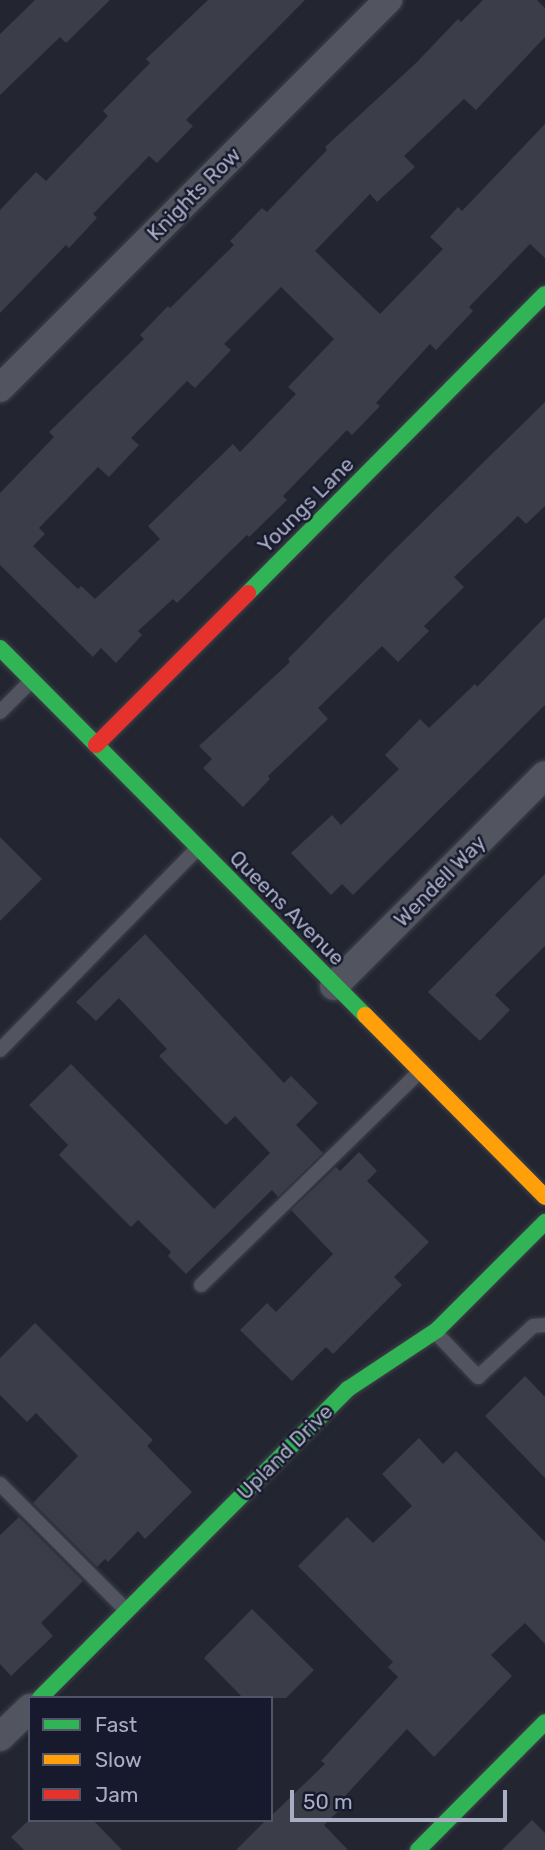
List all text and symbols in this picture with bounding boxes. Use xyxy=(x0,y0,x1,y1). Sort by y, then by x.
street label: Knights Row xyxy=(142,142,246,246)
street label: Youngs Lane xyxy=(253,452,359,558)
street label: Wendell Way xyxy=(389,830,491,932)
street label: Queens Avenue xyxy=(224,845,350,971)
street label: Upland Drive xyxy=(232,1399,338,1505)
legend xyxy=(28,1696,273,1822)
text: Fast xyxy=(95,1712,137,1737)
text: Slow xyxy=(95,1747,142,1772)
scale bar xyxy=(293,1776,510,1820)
text: Jam xyxy=(95,1782,139,1807)
text: 50 m xyxy=(303,1789,353,1814)

